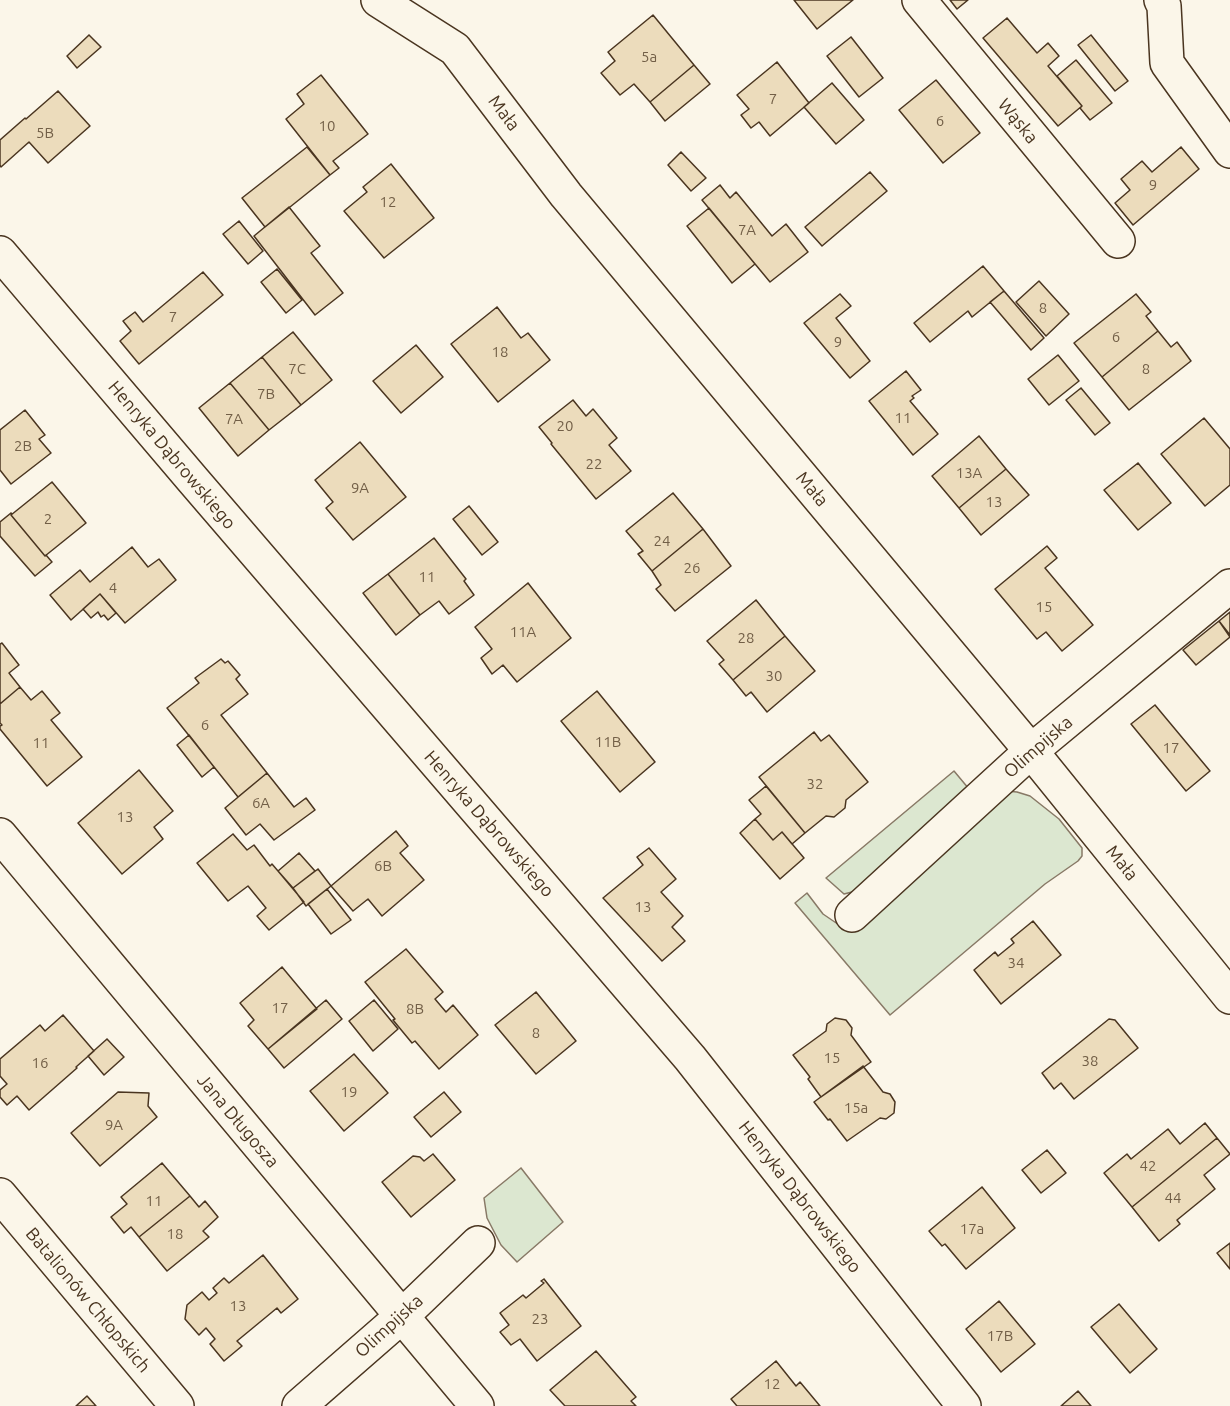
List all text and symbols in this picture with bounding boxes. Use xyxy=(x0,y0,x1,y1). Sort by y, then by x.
house number: 5a xyxy=(641,48,657,66)
house number: 7 xyxy=(769,90,777,108)
street label: Mała xyxy=(484,91,524,135)
street label: Wąska xyxy=(993,94,1043,148)
house number: 6 xyxy=(936,112,944,130)
house number: 10 xyxy=(319,117,335,135)
house number: 5B xyxy=(36,124,54,142)
house number: 9 xyxy=(1149,176,1157,194)
house number: 12 xyxy=(380,193,396,211)
house number: 7A xyxy=(738,221,756,239)
house number: 8 xyxy=(1039,299,1047,317)
house number: 7 xyxy=(169,308,177,326)
house number: 6 xyxy=(1112,328,1120,346)
house number: 9 xyxy=(834,333,842,351)
house number: 18 xyxy=(492,343,508,361)
house number: 7C xyxy=(288,360,306,378)
house number: 8 xyxy=(1142,360,1150,378)
street label: Henryka Dąbrowskiego xyxy=(104,376,240,534)
house number: 7B xyxy=(257,385,275,403)
house number: 11 xyxy=(895,409,911,427)
house number: 7A xyxy=(225,410,243,428)
house number: 20 xyxy=(557,417,573,435)
house number: 2B xyxy=(14,437,32,455)
house number: 22 xyxy=(586,455,602,473)
house number: 13A xyxy=(956,464,982,482)
street label: Mała xyxy=(791,467,833,511)
house number: 9A xyxy=(351,479,369,497)
house number: 13 xyxy=(986,493,1002,511)
house number: 2 xyxy=(44,510,52,528)
house number: 24 xyxy=(654,532,670,550)
house number: 26 xyxy=(684,559,700,577)
house number: 11 xyxy=(419,568,435,586)
house number: 4 xyxy=(109,579,117,597)
house number: 15 xyxy=(1036,598,1052,616)
house number: 11A xyxy=(510,623,536,641)
house number: 28 xyxy=(738,629,754,647)
house number: 30 xyxy=(766,667,782,685)
street label: Olimpijska xyxy=(999,711,1077,783)
house number: 6 xyxy=(201,716,209,734)
house number: 11B xyxy=(595,733,621,751)
house number: 11 xyxy=(33,734,49,752)
house number: 17 xyxy=(1163,739,1179,757)
street label: Henryka Dąbrowskiego xyxy=(420,746,558,902)
house number: 32 xyxy=(807,775,823,793)
house number: 6A xyxy=(252,794,270,812)
house number: 13 xyxy=(117,808,133,826)
street label: Mała xyxy=(1101,841,1143,885)
house number: 6B xyxy=(374,857,392,875)
house number: 13 xyxy=(635,898,651,916)
house number: 34 xyxy=(1008,954,1024,972)
house number: 17 xyxy=(272,999,288,1017)
house number: 8B xyxy=(406,1000,424,1018)
house number: 8 xyxy=(532,1024,540,1042)
house number: 15 xyxy=(824,1049,840,1067)
house number: 38 xyxy=(1082,1052,1098,1070)
house number: 16 xyxy=(32,1054,48,1072)
street label: Jana Długosza xyxy=(193,1070,283,1172)
house number: 19 xyxy=(341,1083,357,1101)
house number: 15a xyxy=(844,1099,868,1117)
house number: 9A xyxy=(105,1116,123,1134)
street label: Henryka Dąbrowskiego xyxy=(734,1117,866,1277)
house number: 42 xyxy=(1140,1157,1156,1175)
house number: 44 xyxy=(1165,1189,1181,1207)
house number: 11 xyxy=(146,1192,162,1210)
house number: 17a xyxy=(960,1220,984,1238)
street label: Batalionów Chłopskich xyxy=(21,1223,155,1377)
house number: 18 xyxy=(167,1225,183,1243)
street label: Olimpijska xyxy=(351,1290,427,1362)
house number: 13 xyxy=(230,1297,246,1315)
house number: 23 xyxy=(532,1310,548,1328)
house number: 17B xyxy=(987,1327,1013,1345)
house number: 12 xyxy=(764,1375,780,1393)

